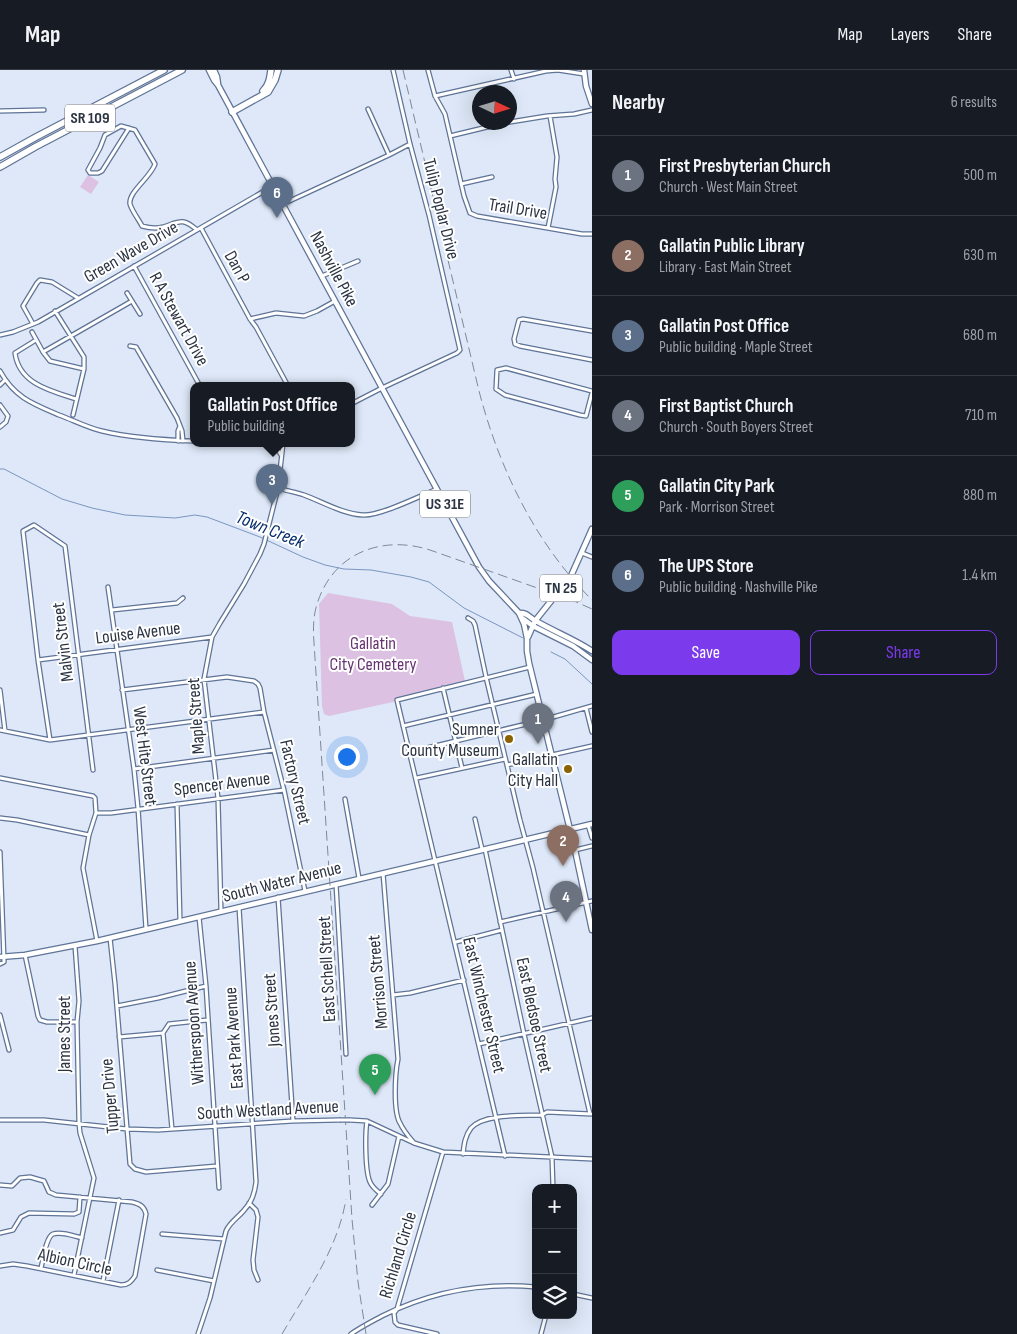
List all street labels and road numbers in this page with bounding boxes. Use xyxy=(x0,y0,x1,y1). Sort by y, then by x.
road number: SR 109 xyxy=(65,104,115,132)
street label: Tulip Poplar Drive xyxy=(418,156,464,262)
street label: Trail Drive xyxy=(487,194,549,224)
street label: Green Wave Drive xyxy=(80,217,182,287)
street label: Nashville Pike xyxy=(305,228,363,310)
street label: Dan P xyxy=(220,247,255,287)
street label: R A Stewart Drive xyxy=(145,268,213,370)
road number: US 31E xyxy=(420,490,470,518)
road number: TN 25 xyxy=(540,574,582,602)
street label: Malvin Street xyxy=(48,601,78,683)
street label: Louise Avenue xyxy=(94,617,182,649)
street label: Maple Street xyxy=(183,677,209,755)
street label: West Hite Street xyxy=(129,705,162,807)
street label: Factory Street xyxy=(275,738,315,827)
street label: Spencer Avenue xyxy=(173,768,271,800)
street label: South Water Avenue xyxy=(220,857,344,907)
street label: East Schell Street xyxy=(314,915,340,1023)
street label: Morrison Street xyxy=(363,934,393,1030)
street label: East Winchester Street xyxy=(458,935,510,1076)
street label: East Bledsoe Street xyxy=(512,956,557,1075)
street label: Witherspoon Avenue xyxy=(179,961,209,1085)
street label: Jones Street xyxy=(259,972,285,1048)
street label: East Park Avenue xyxy=(220,986,248,1090)
street label: James Street xyxy=(54,995,75,1073)
street label: Tupper Drive xyxy=(96,1058,124,1134)
street label: South Westland Avenue xyxy=(197,1096,339,1124)
street label: Richland Circle xyxy=(375,1209,421,1301)
street label: Albion Circle xyxy=(35,1244,114,1280)

